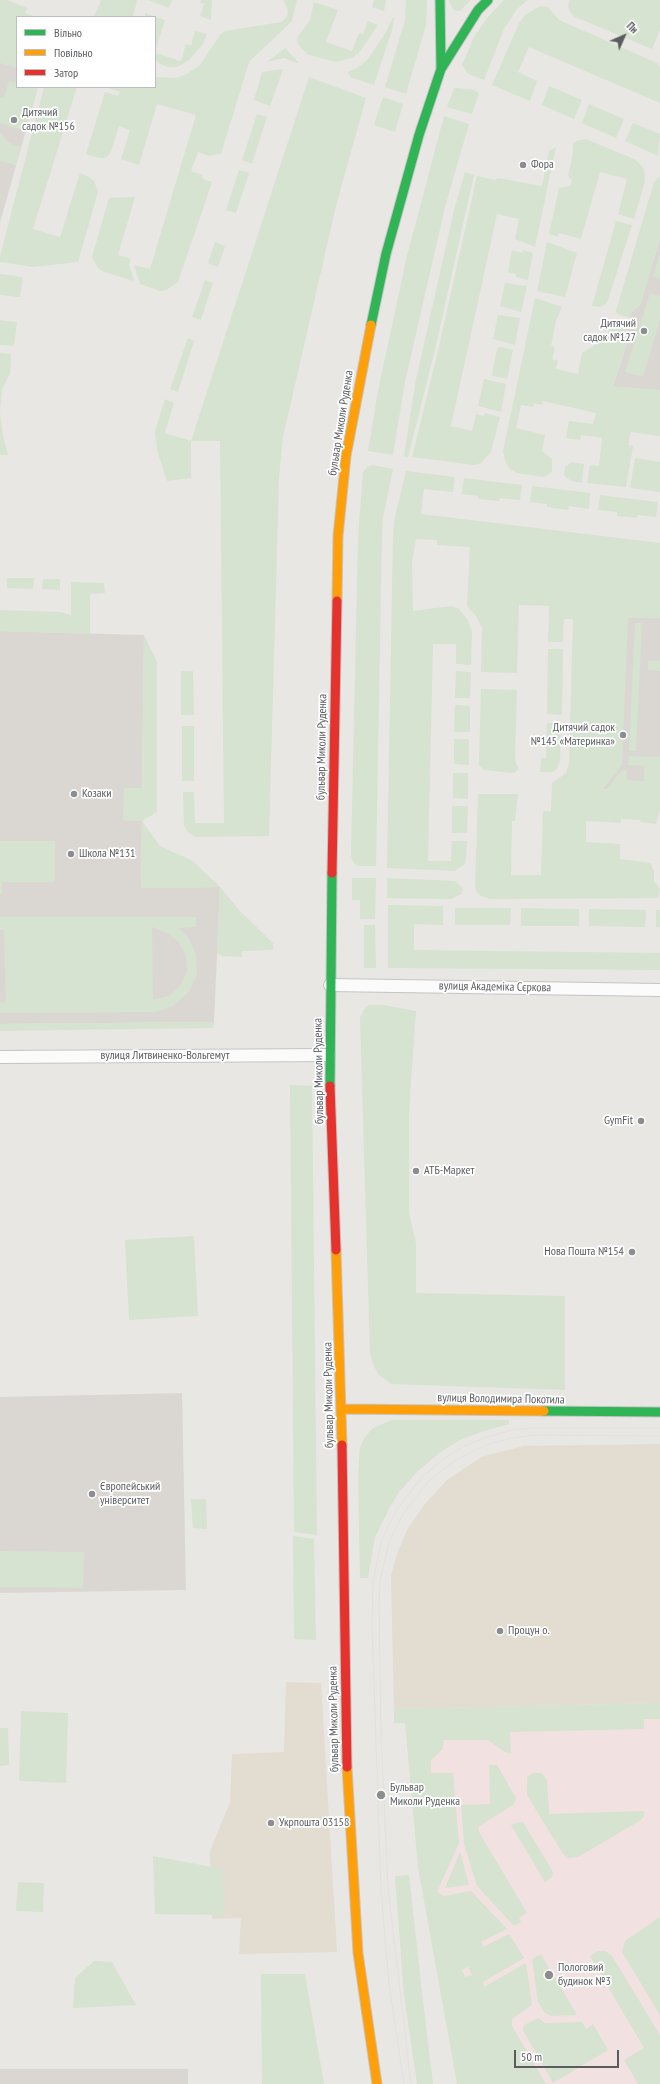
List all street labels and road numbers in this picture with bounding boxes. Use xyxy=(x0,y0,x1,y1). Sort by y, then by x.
street label: бульвар Миколи Руденка xyxy=(326,369,356,477)
street label: бульвар Миколи Руденка xyxy=(314,694,330,800)
street label: вулиця Академіка Сєркова xyxy=(439,979,551,995)
street label: бульвар Миколи Руденка xyxy=(311,1018,327,1124)
street label: вулиця Литвиненко-Вольгемут xyxy=(101,1049,229,1063)
street label: бульвар Миколи Руденка xyxy=(321,1342,337,1448)
street label: вулиця Володимира Покотила xyxy=(437,1391,565,1407)
street label: бульвар Миколи Руденка xyxy=(326,1666,342,1772)

